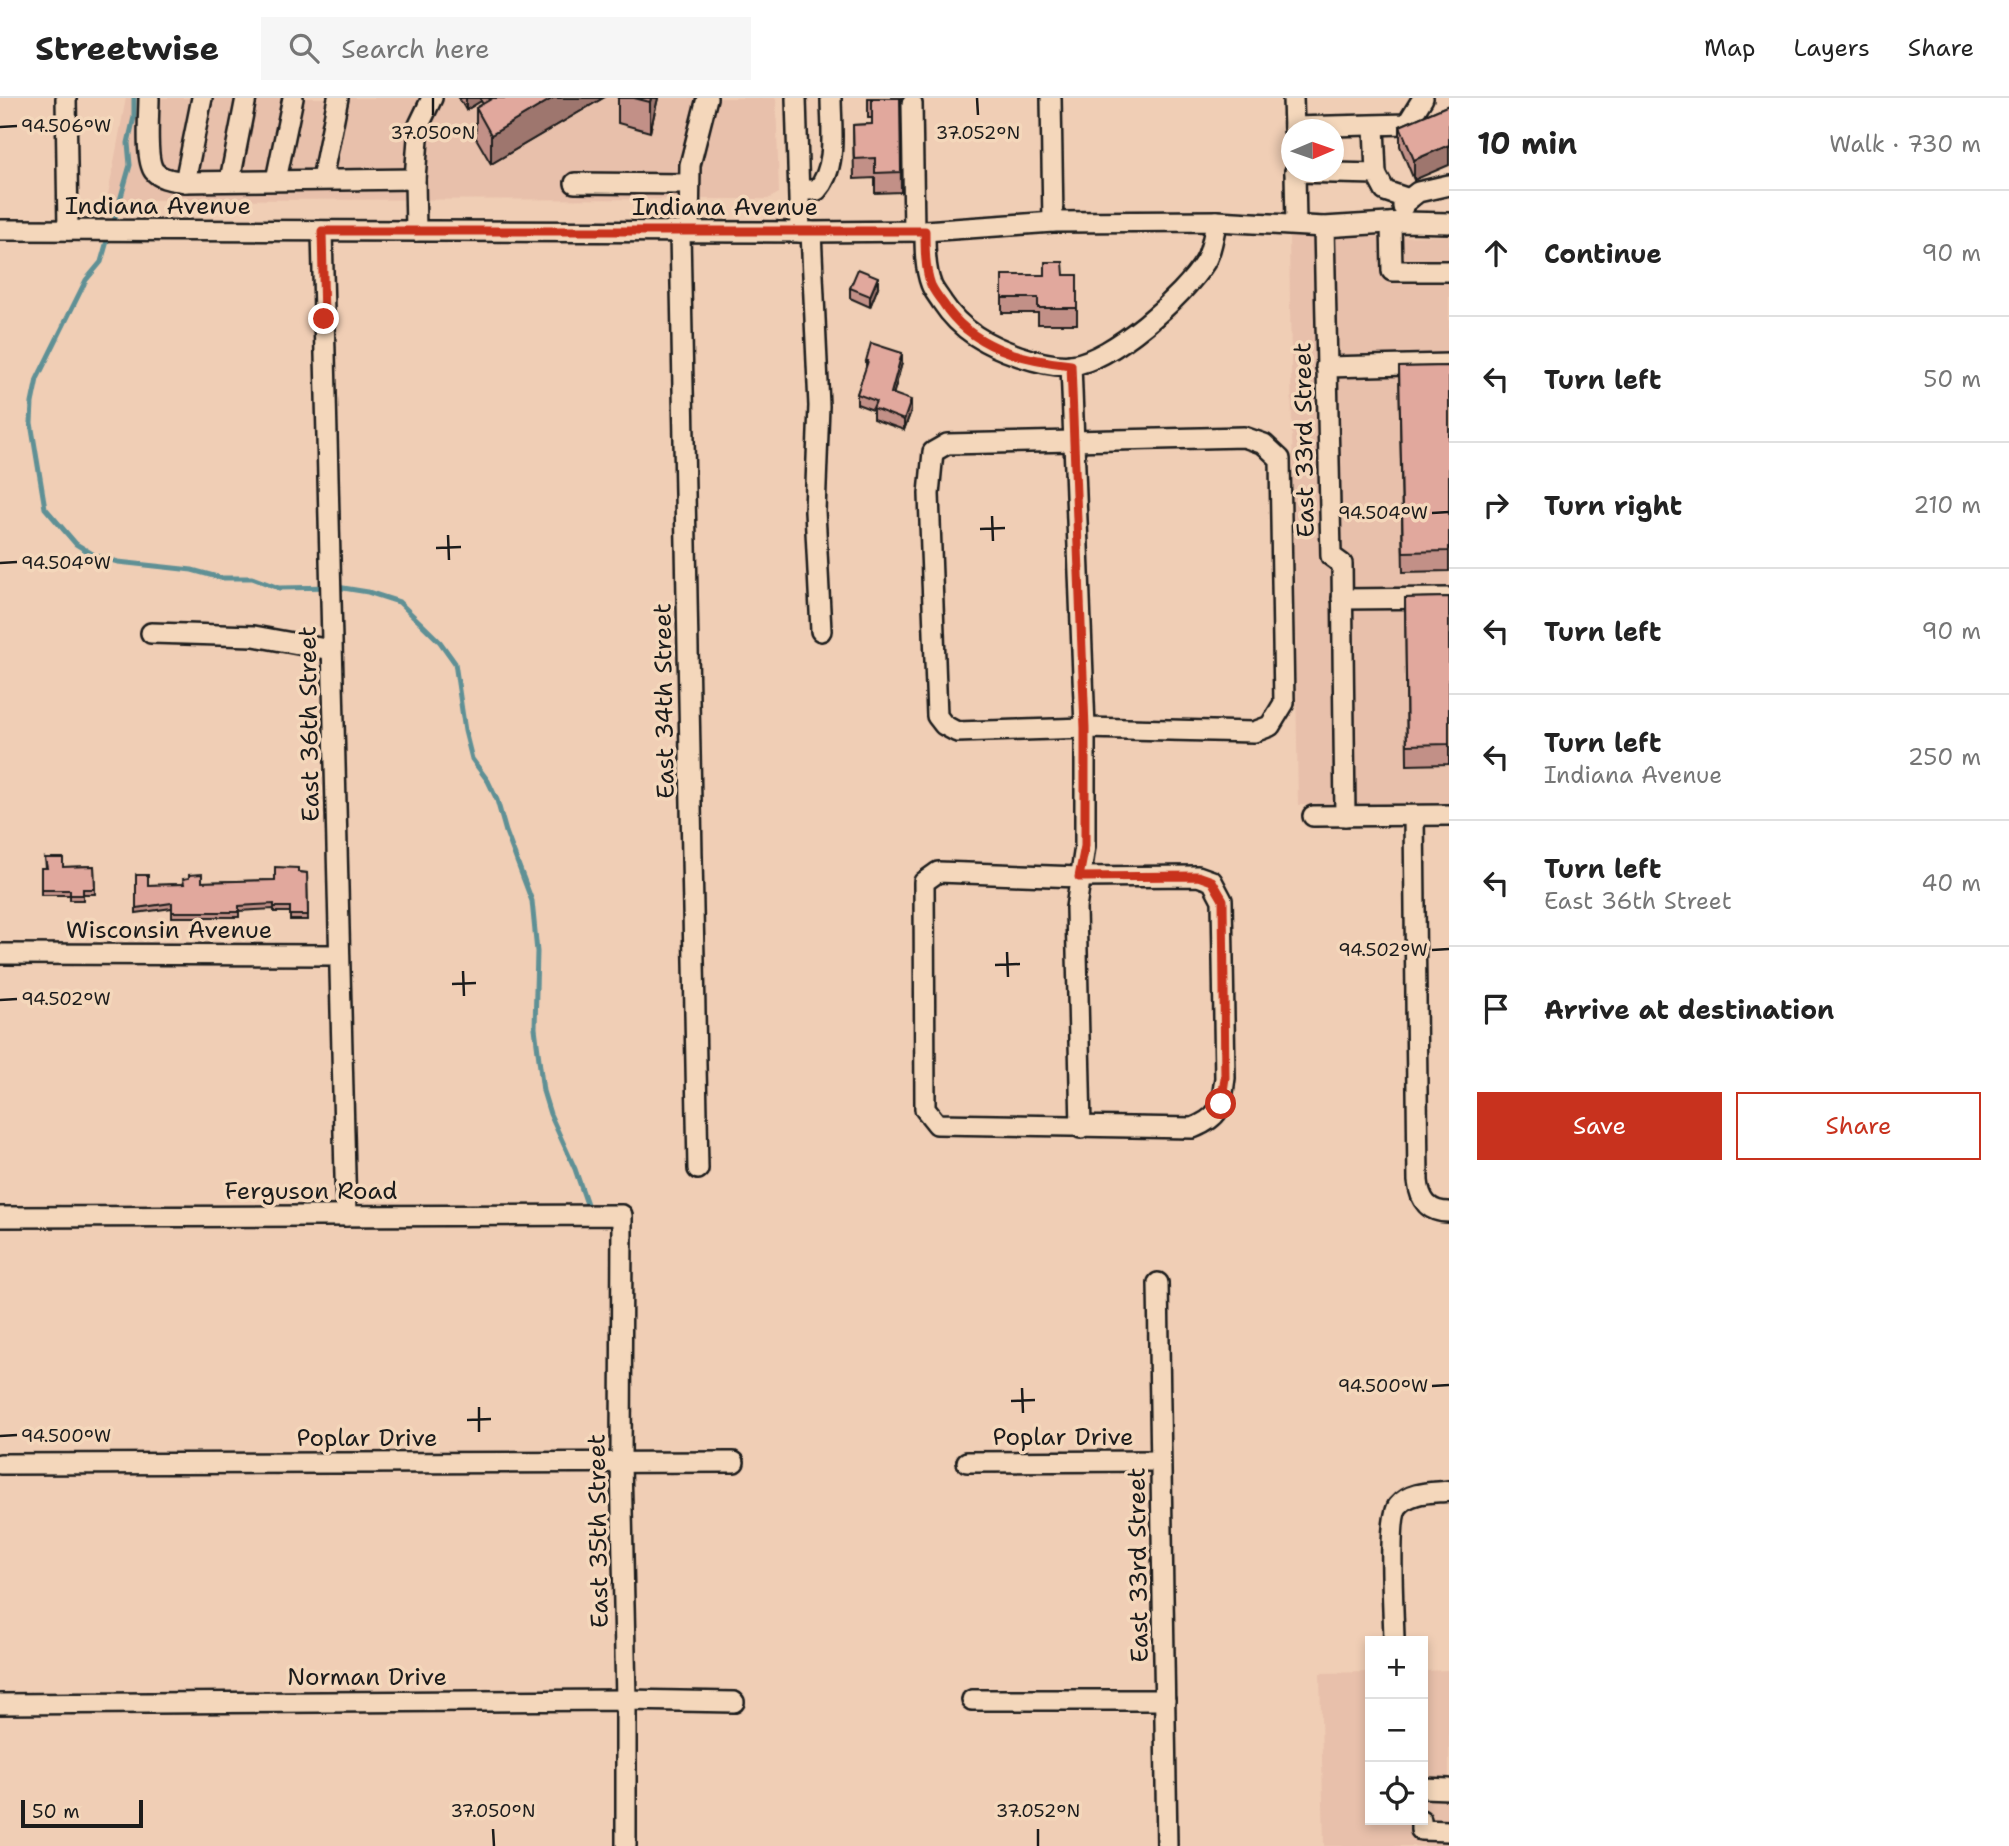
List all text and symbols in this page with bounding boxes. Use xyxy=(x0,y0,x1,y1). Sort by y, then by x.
search box xyxy=(261,17,751,80)
text: Streetwise xyxy=(35,26,219,71)
icon: search xyxy=(285,29,323,67)
text: Search here xyxy=(341,31,490,66)
text: Map xyxy=(1704,32,1755,64)
text: Layers xyxy=(1793,32,1870,64)
text: Share xyxy=(1908,32,1974,64)
text: 94.506°W xyxy=(21,114,111,138)
north arrow xyxy=(1281,119,1344,182)
text: 37.050°N xyxy=(390,121,476,145)
text: 37.052°N xyxy=(936,121,1020,145)
text: 10 min xyxy=(1477,123,1577,164)
text: Walk · 730 m xyxy=(1829,129,1981,159)
street label: Indiana Avenue xyxy=(65,190,251,222)
street label: Indiana Avenue xyxy=(632,191,818,223)
icon: ahead xyxy=(1477,234,1515,272)
text: Continue xyxy=(1544,236,1662,271)
text: 90 m xyxy=(1921,238,1981,268)
route end xyxy=(308,303,339,334)
street label: East 33rd Street xyxy=(1286,342,1322,538)
icon: left xyxy=(1477,360,1515,398)
text: Turn left xyxy=(1544,362,1661,397)
text: 50 m xyxy=(1923,364,1981,394)
icon: right xyxy=(1477,486,1515,524)
text: Turn right xyxy=(1544,488,1682,523)
text: 210 m xyxy=(1913,490,1981,520)
text: 94.504°W xyxy=(1338,501,1428,525)
text: 94.504°W xyxy=(21,551,111,575)
street label: East 34th Street xyxy=(646,603,682,799)
icon: left xyxy=(1477,612,1515,650)
text: Turn left xyxy=(1544,614,1661,649)
text: 90 m xyxy=(1921,616,1981,646)
street label: East 36th Street xyxy=(291,626,327,822)
text: Turn left xyxy=(1544,725,1661,760)
icon: left xyxy=(1477,738,1515,776)
text: 250 m xyxy=(1908,742,1981,772)
text: Indiana Avenue xyxy=(1544,760,1722,790)
text: Turn left xyxy=(1544,851,1661,886)
icon: left xyxy=(1477,864,1515,902)
text: 40 m xyxy=(1921,868,1981,898)
text: East 36th Street xyxy=(1544,886,1732,916)
street label: Wisconsin Avenue xyxy=(66,914,272,946)
text: 94.502°W xyxy=(1338,938,1428,962)
text: 94.502°W xyxy=(21,987,111,1011)
icon: arrive xyxy=(1477,990,1515,1028)
text: Arrive at destination xyxy=(1544,992,1834,1027)
route start xyxy=(1205,1088,1236,1119)
button: Save xyxy=(1477,1092,1722,1160)
button: Share xyxy=(1736,1092,1981,1160)
street label: Ferguson Road xyxy=(225,1175,397,1207)
text: 94.500°W xyxy=(1338,1374,1428,1398)
street label: Poplar Drive xyxy=(992,1421,1134,1453)
street label: Poplar Drive xyxy=(296,1422,438,1454)
text: 94.500°W xyxy=(21,1424,111,1448)
street label: East 35th Street xyxy=(580,1434,616,1628)
street label: East 33rd Street xyxy=(1120,1467,1156,1663)
map controls xyxy=(1365,1636,1428,1825)
button: + xyxy=(1365,1636,1428,1699)
street label: Norman Drive xyxy=(287,1661,447,1693)
button: − xyxy=(1365,1699,1428,1762)
button: locate xyxy=(1365,1762,1428,1825)
scale bar xyxy=(21,1797,144,1829)
text: 50 m xyxy=(32,1799,80,1824)
text: 37.050°N xyxy=(450,1799,536,1823)
text: 37.052°N xyxy=(996,1799,1080,1823)

